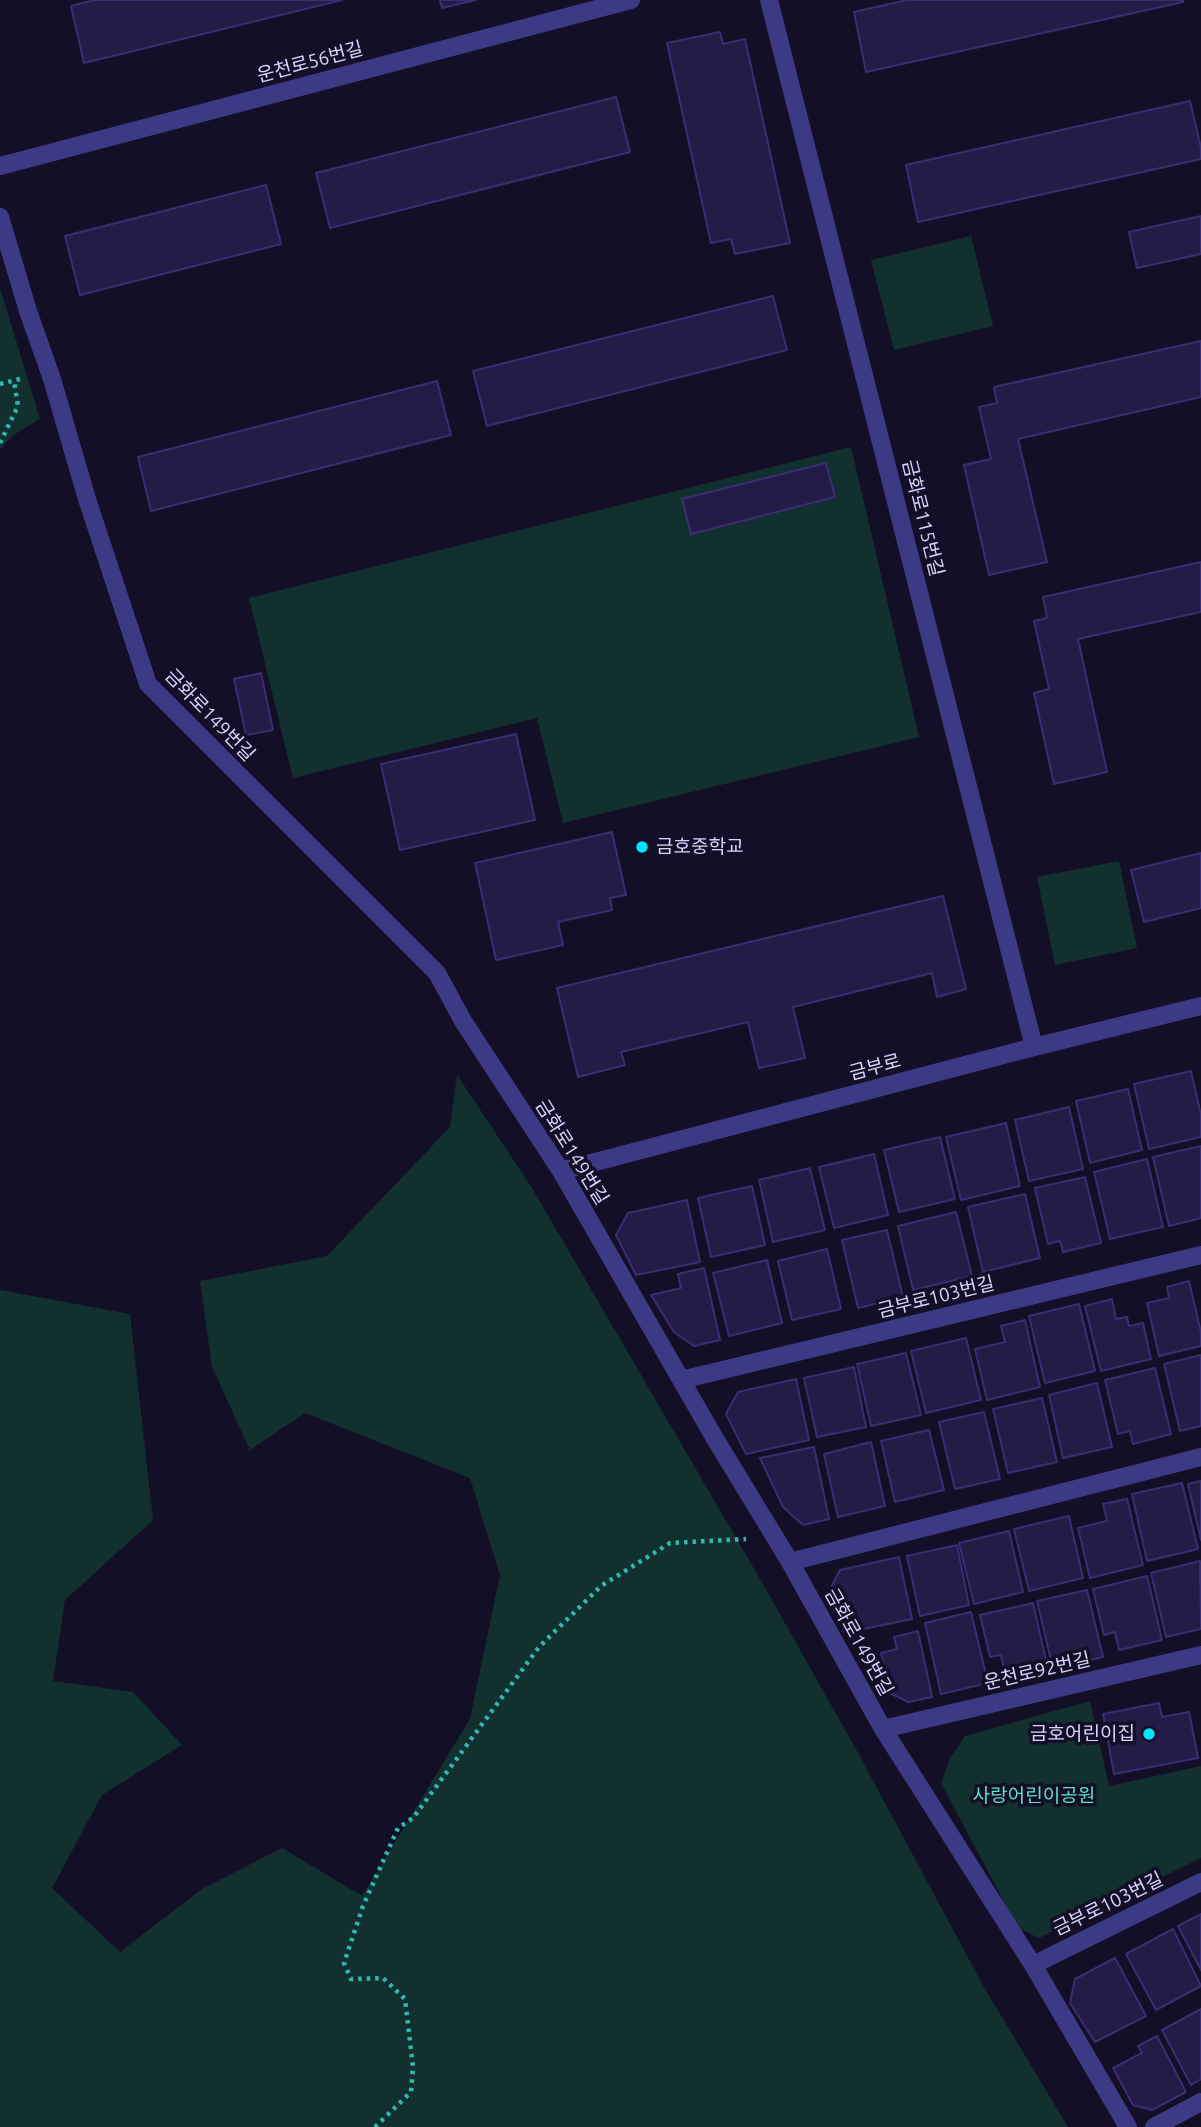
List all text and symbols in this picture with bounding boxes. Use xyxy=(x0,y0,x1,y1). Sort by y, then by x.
street label: 운천로56번길 xyxy=(254,37,366,87)
street label: 금화로115번길 xyxy=(897,457,949,579)
street label: 금화로149번길 xyxy=(160,664,260,766)
place label: 금호중학교 xyxy=(656,836,743,858)
marker: 금호중학교 xyxy=(634,839,650,855)
street label: 금부로 xyxy=(847,1049,903,1085)
street label: 금화로149번길 xyxy=(531,1095,613,1209)
street label: 금부로103번길 xyxy=(875,1271,997,1323)
street label: 금화로149번길 xyxy=(820,1584,898,1700)
street label: 운천로92번길 xyxy=(981,1648,1093,1694)
place label: 금호어린이집 xyxy=(1030,1723,1135,1745)
marker: 금호어린이집 xyxy=(1141,1726,1157,1742)
park label: 사랑어린이공원 xyxy=(973,1785,1095,1807)
street label: 금부로103번길 xyxy=(1049,1868,1167,1940)

